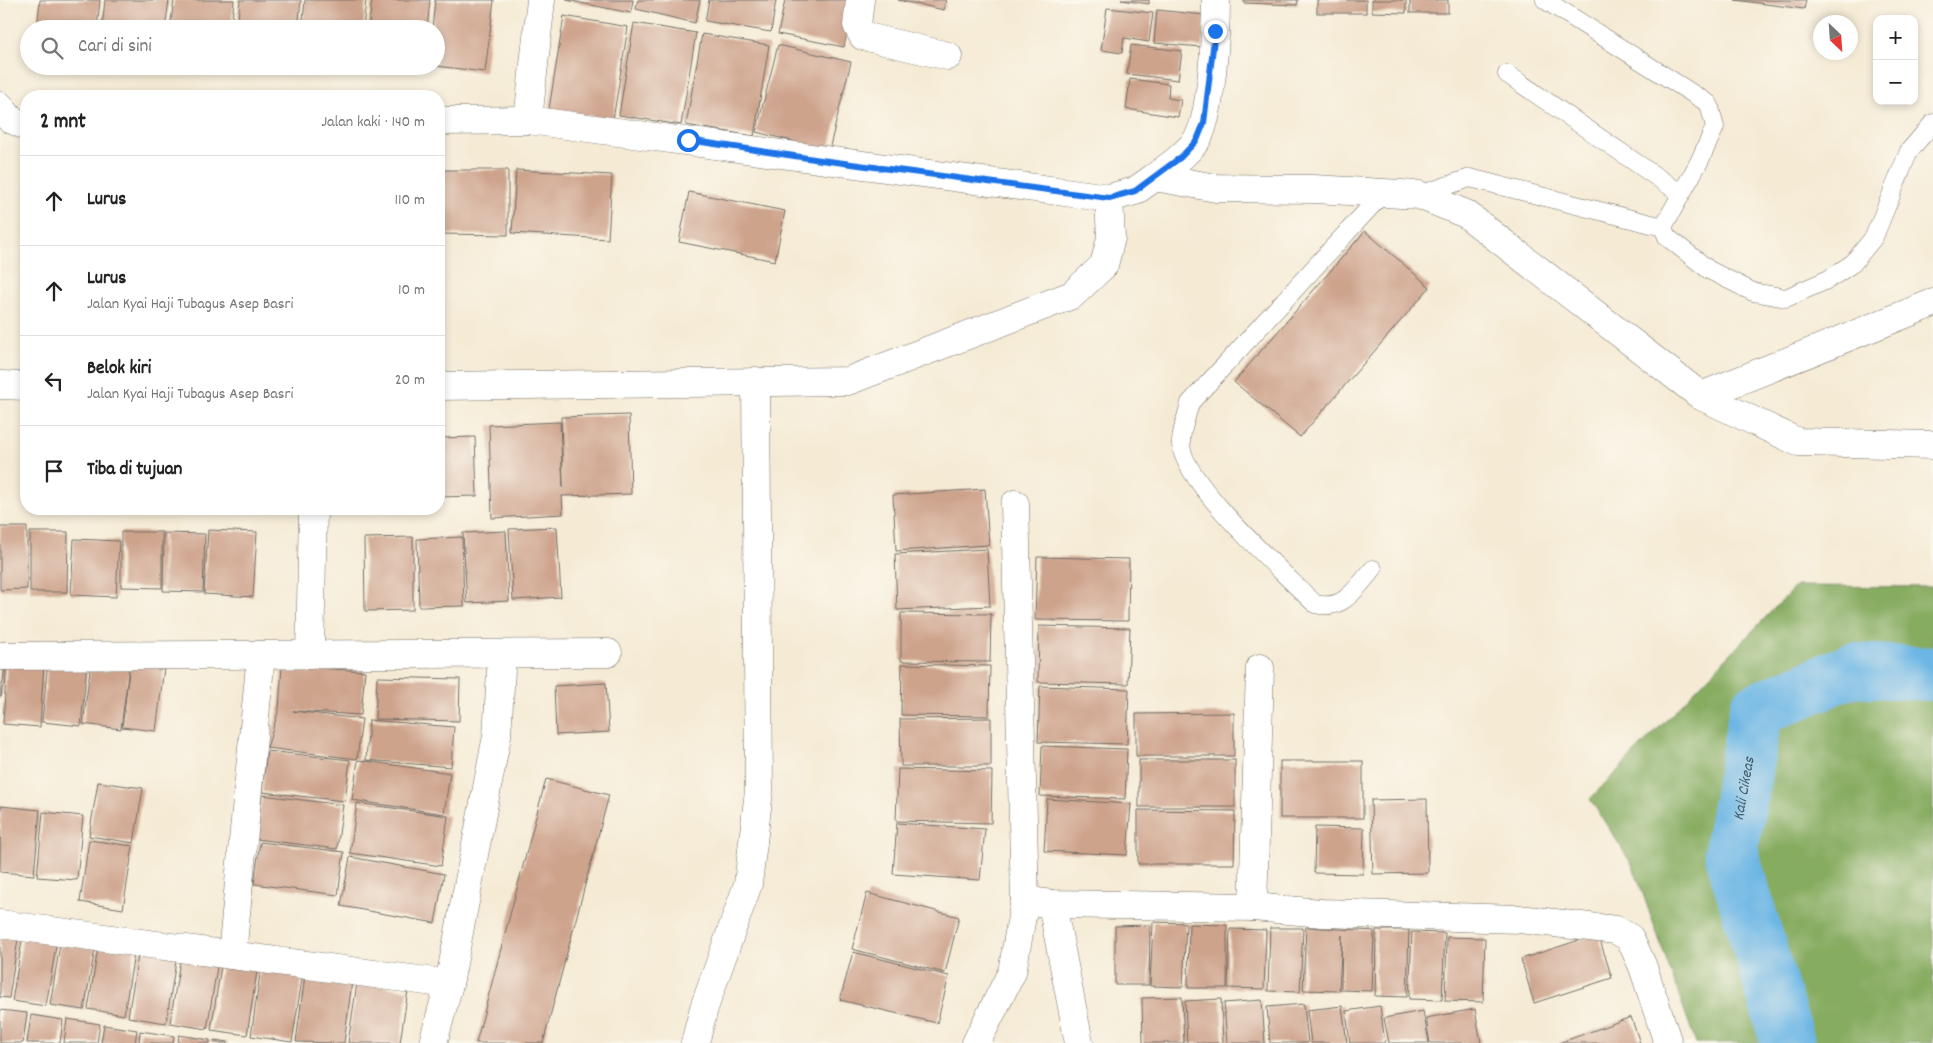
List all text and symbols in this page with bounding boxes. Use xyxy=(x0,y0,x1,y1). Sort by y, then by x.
north arrow xyxy=(1813,15,1858,60)
map controls xyxy=(1873,15,1918,105)
button: + xyxy=(1873,15,1918,60)
search box xyxy=(20,20,445,75)
route end xyxy=(1204,20,1227,43)
icon: search xyxy=(38,34,66,62)
text: Cari di sini xyxy=(78,34,152,61)
button: − xyxy=(1873,60,1918,105)
text: 2 mnt xyxy=(40,108,86,138)
text: Jalan kaki · 140 m xyxy=(321,111,425,134)
route start xyxy=(677,129,700,152)
icon: ahead xyxy=(40,187,68,215)
text: Lurus xyxy=(87,187,126,214)
text: 110 m xyxy=(395,189,425,212)
text: Lurus xyxy=(87,266,126,293)
icon: ahead xyxy=(40,277,68,305)
text: 10 m xyxy=(398,279,425,302)
text: Jalan Kyai Haji Tubagus Asep Basri xyxy=(87,293,293,316)
text: Belok kiri xyxy=(87,356,151,383)
icon: left xyxy=(40,367,68,395)
text: 20 m xyxy=(395,369,425,392)
text: Jalan Kyai Haji Tubagus Asep Basri xyxy=(87,383,293,406)
icon: arrive xyxy=(40,457,68,485)
text: Tiba di tujuan xyxy=(87,457,182,484)
water label: Kali Cikeas xyxy=(1728,754,1762,822)

